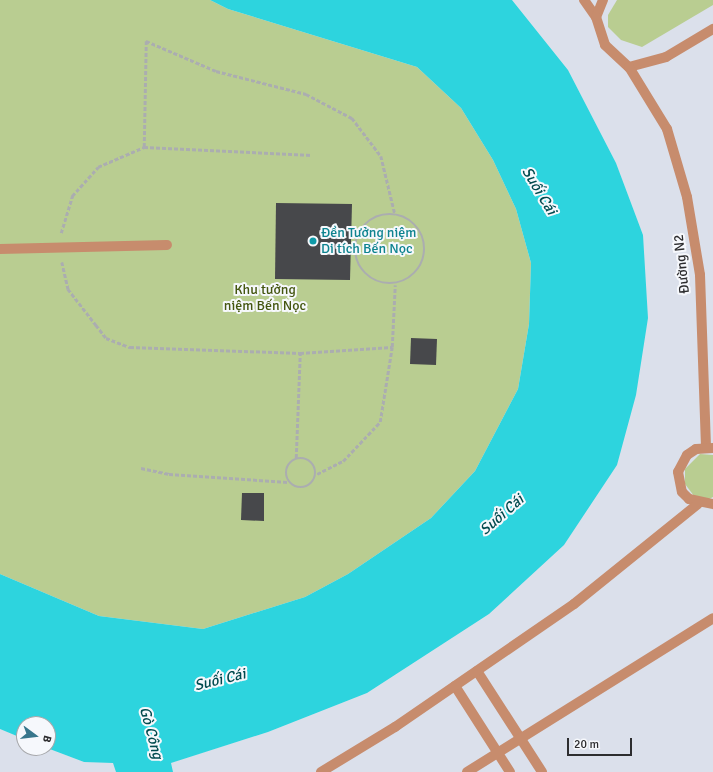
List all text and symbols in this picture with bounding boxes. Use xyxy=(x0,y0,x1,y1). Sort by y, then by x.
water label: Suối Cái xyxy=(518,164,560,218)
place label: Đền Tưởng niệm Di tích Bến Nọc xyxy=(321,225,416,258)
street label: Đường N2 xyxy=(671,234,693,294)
marker: Đền Tưởng niệm Di tích Bến Nọc xyxy=(308,236,318,246)
park label: Khu tưởng niệm Bến Nọc xyxy=(224,282,306,314)
water label: Suối Cái xyxy=(476,491,528,539)
water label: Suối Cái xyxy=(192,665,248,695)
water label: Gò Công xyxy=(135,705,167,761)
north arrow xyxy=(16,716,56,756)
scale bar xyxy=(569,730,634,756)
text: B xyxy=(40,734,54,744)
text: 20 m xyxy=(574,737,599,752)

